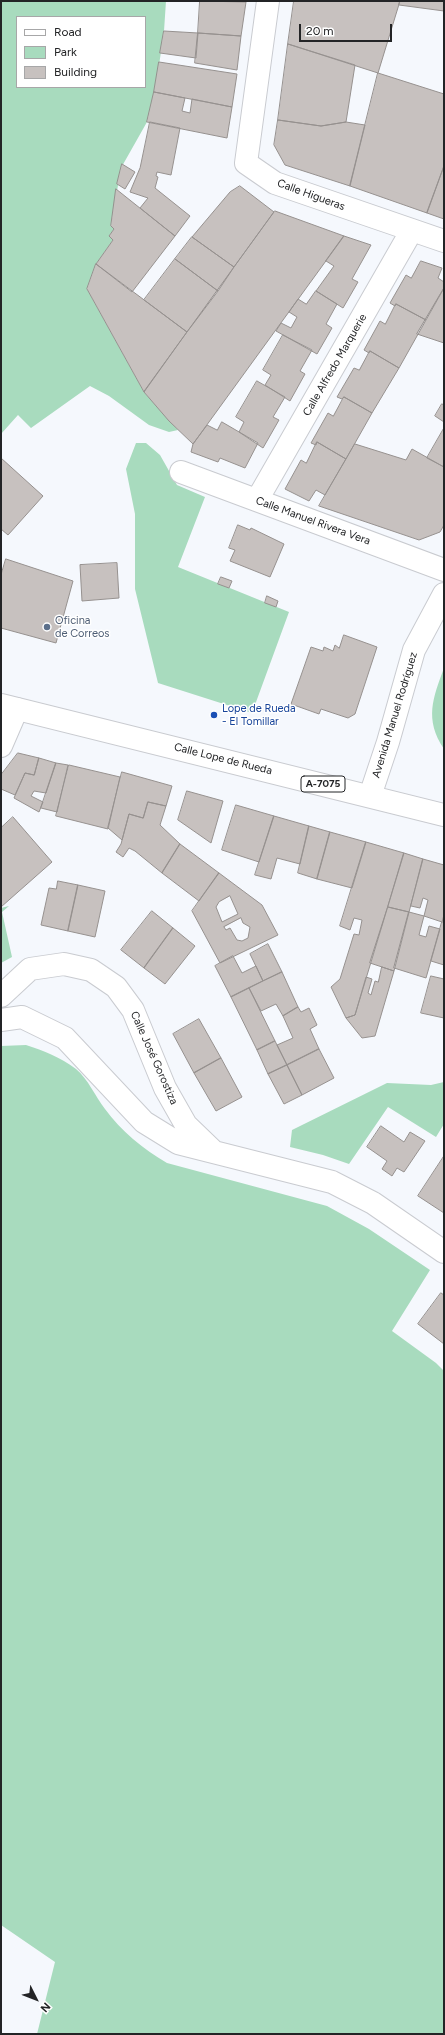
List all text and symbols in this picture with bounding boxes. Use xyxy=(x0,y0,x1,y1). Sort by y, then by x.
legend xyxy=(16,16,146,88)
scale bar xyxy=(301,16,394,42)
text: 20 m xyxy=(306,24,334,38)
text: Road xyxy=(54,25,82,39)
text: Park xyxy=(54,45,77,59)
text: Building xyxy=(54,65,97,79)
street label: Calle Higueras xyxy=(275,177,347,213)
street label: Calle Alfredo Marquerie xyxy=(300,312,370,418)
street label: Calle Manuel Rivera Vera xyxy=(254,494,372,548)
place label: Oficina de Correos xyxy=(55,614,109,640)
marker: Oficina de Correos xyxy=(42,622,52,632)
street label: Avenida Manuel Rodríguez xyxy=(370,651,420,779)
place label: Lope de Rueda - El Tomillar xyxy=(222,702,296,728)
marker: Lope de Rueda - El Tomillar xyxy=(209,710,219,720)
street label: Calle Lope de Rueda xyxy=(173,740,273,778)
road number: A-7075 xyxy=(301,776,345,792)
street label: Calle José Gorostiza xyxy=(127,1009,181,1107)
north arrow xyxy=(16,1979,56,2019)
text: N xyxy=(38,2000,53,2015)

